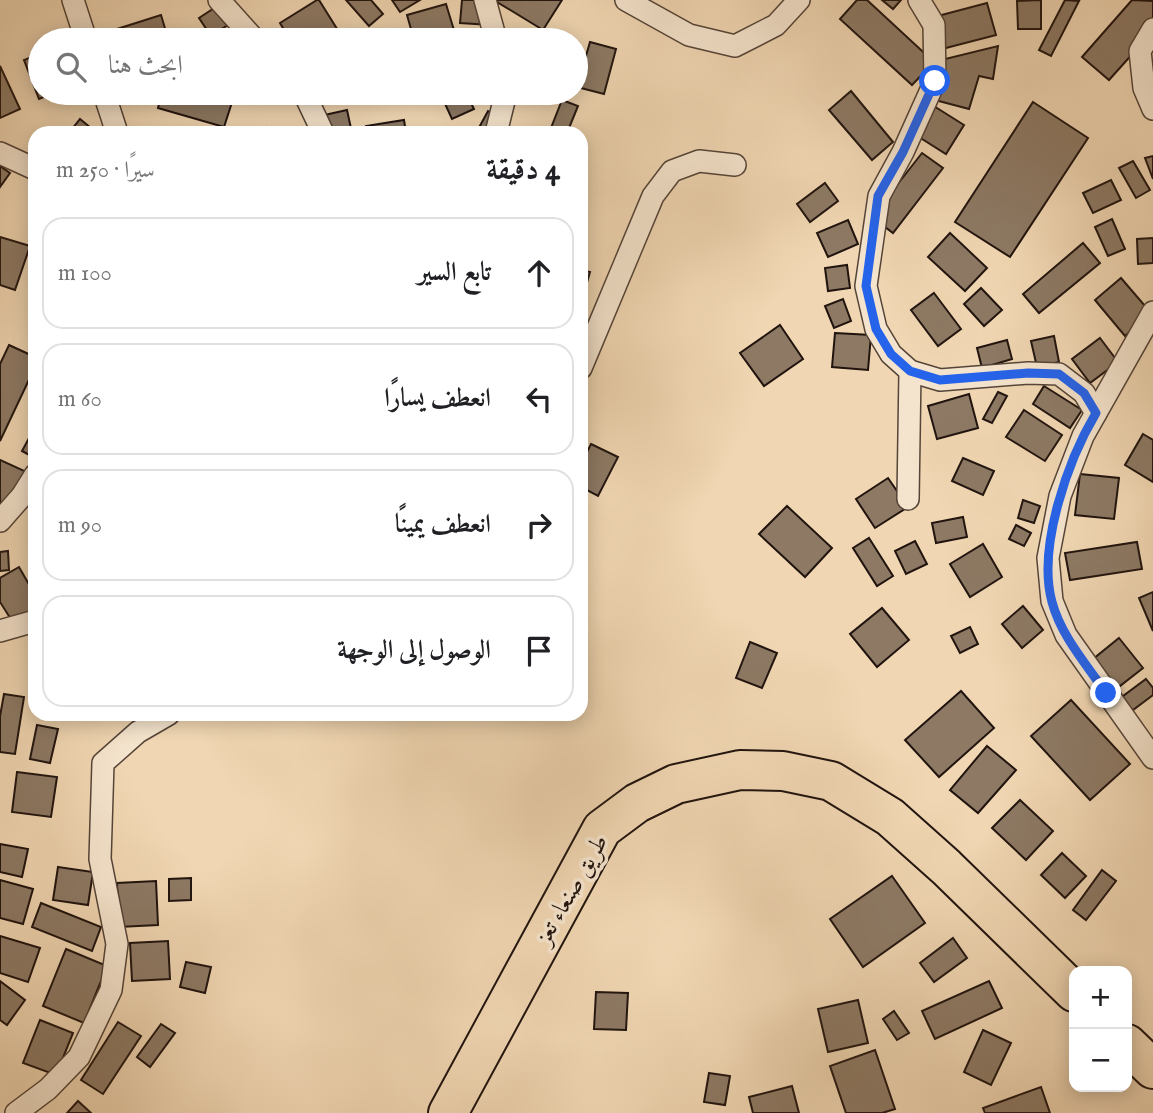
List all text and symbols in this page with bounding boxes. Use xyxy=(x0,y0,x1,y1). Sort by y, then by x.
search box xyxy=(28,28,588,105)
icon: search xyxy=(52,48,90,86)
text: ابحث هنا xyxy=(108,49,183,82)
route start xyxy=(919,65,950,96)
text: 4 دقيقة xyxy=(486,152,560,190)
text: سيرًا · 250 m xyxy=(56,156,155,185)
icon: ahead xyxy=(520,254,558,292)
text: تابع السير xyxy=(417,256,491,289)
text: 100 m xyxy=(58,259,112,288)
icon: left xyxy=(520,380,558,418)
text: انعطف يسارًا xyxy=(384,382,491,415)
text: 60 m xyxy=(58,385,102,414)
icon: right xyxy=(520,506,558,544)
text: انعطف يمينًا xyxy=(395,508,491,541)
text: 90 m xyxy=(58,511,102,540)
icon: arrive xyxy=(520,632,558,670)
text: الوصول إلى الوجهة xyxy=(337,634,491,667)
route end xyxy=(1090,677,1121,708)
street label: طريق صنعاء تعز xyxy=(527,829,616,953)
map controls xyxy=(1069,966,1132,1092)
button: + xyxy=(1069,966,1132,1029)
button: − xyxy=(1069,1029,1132,1092)

